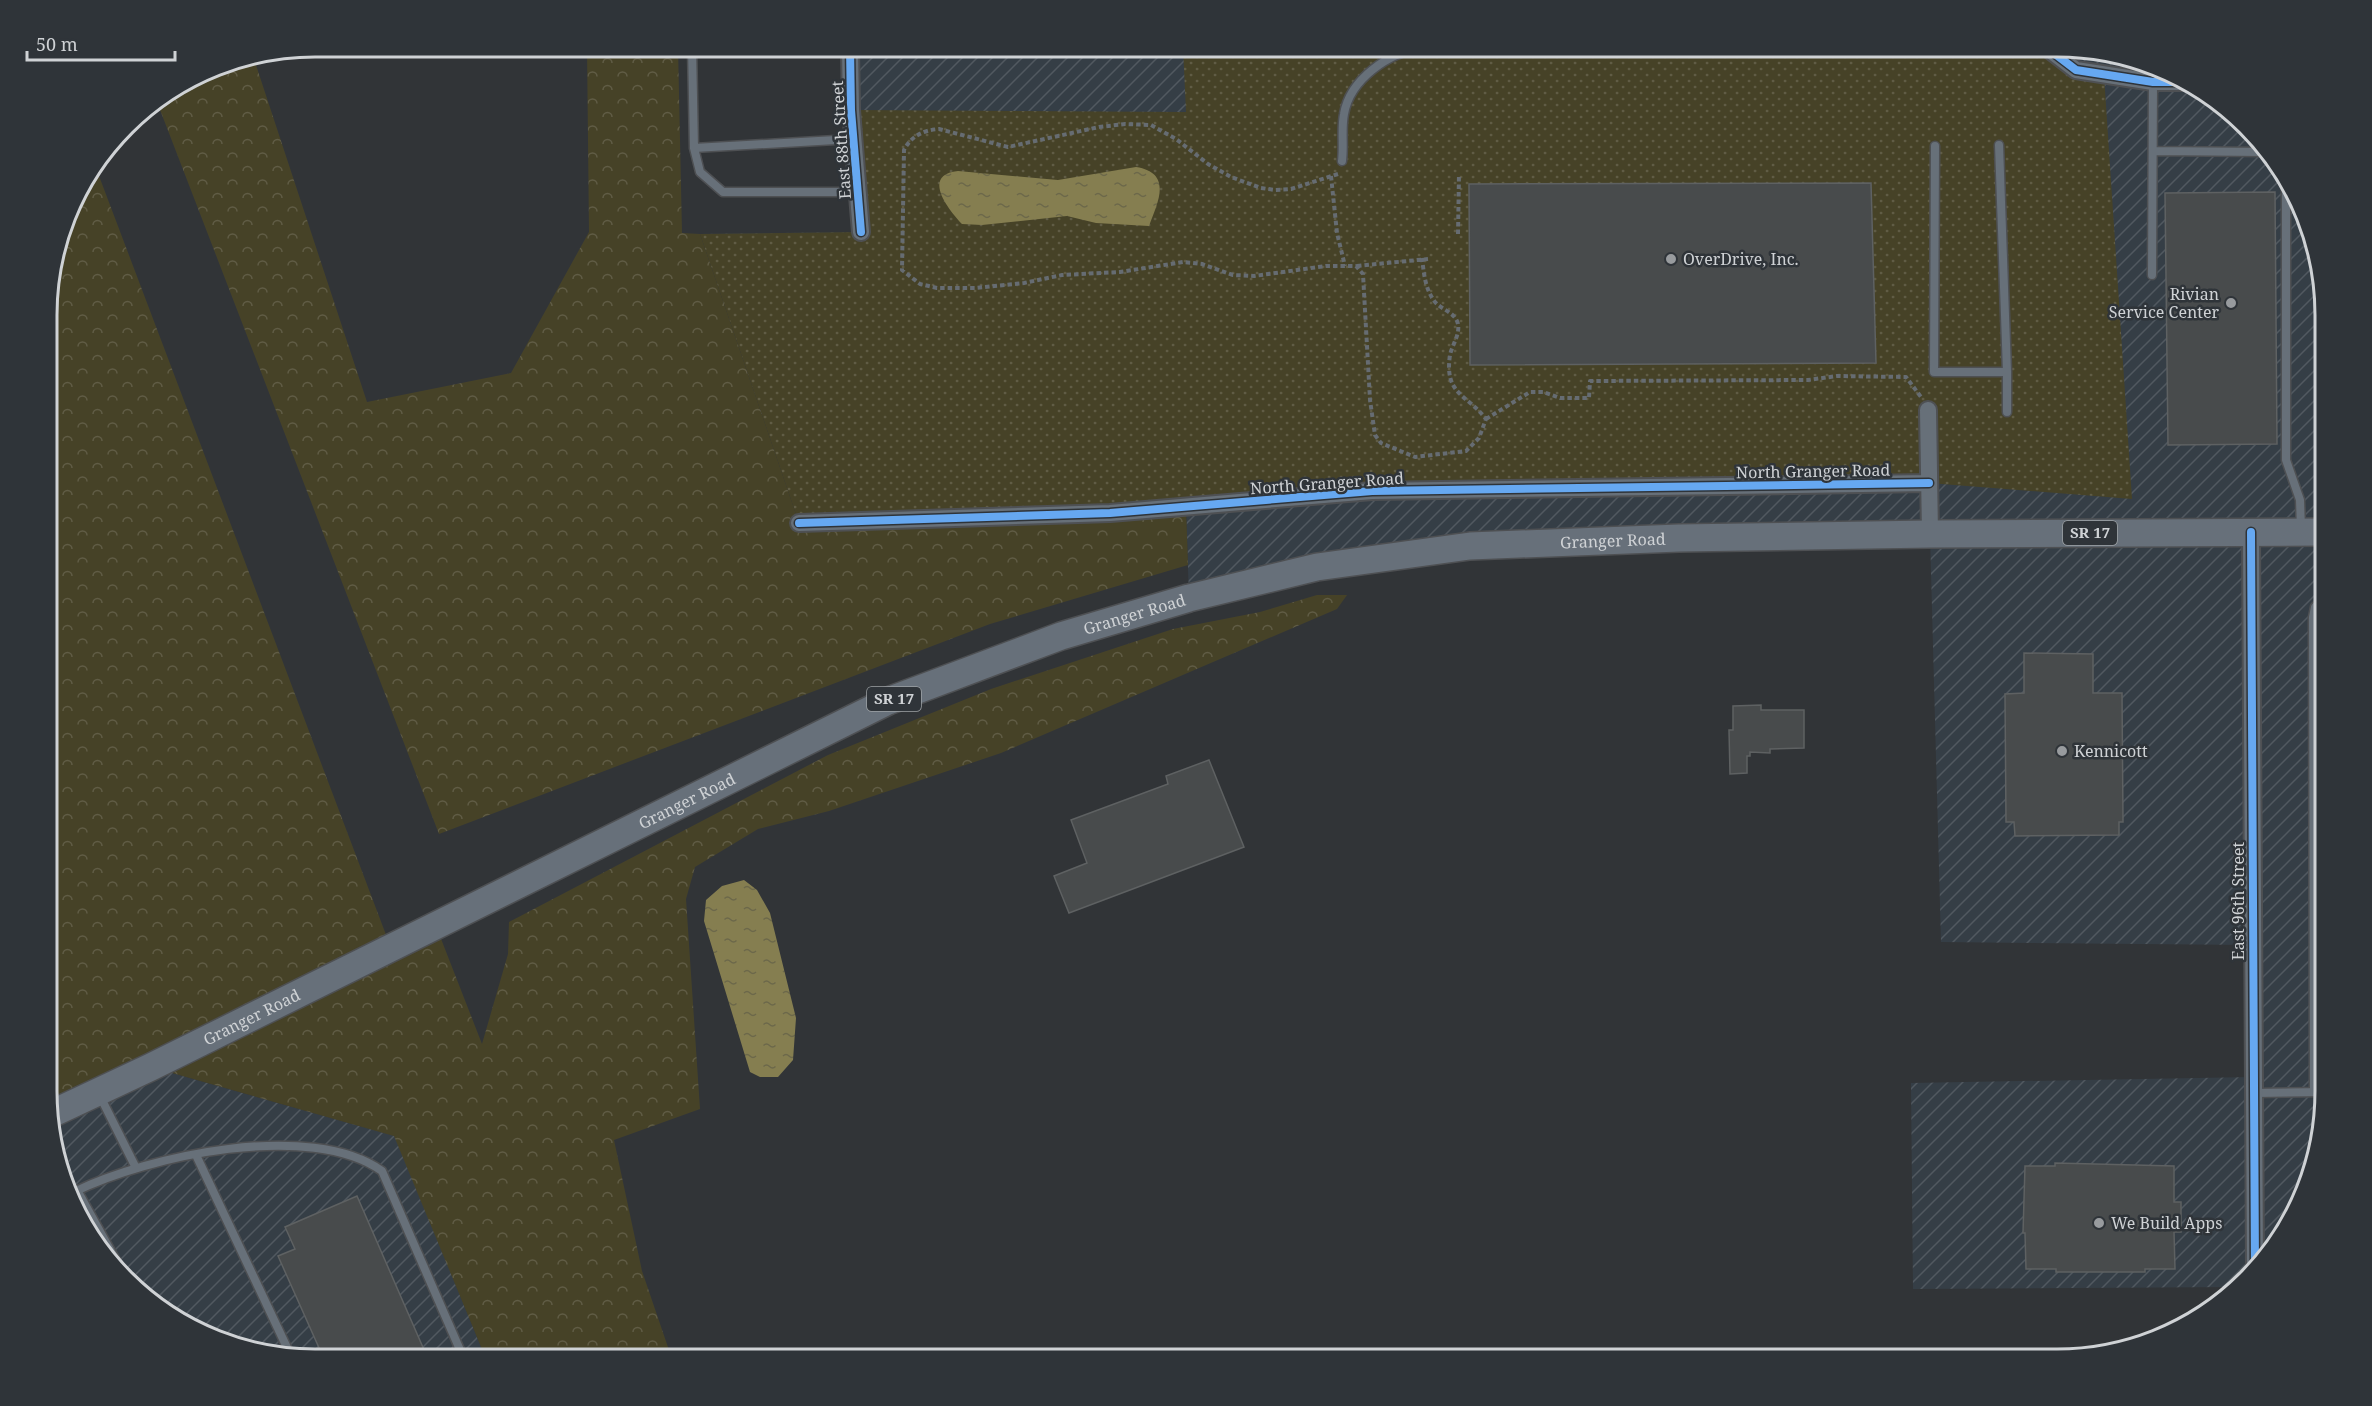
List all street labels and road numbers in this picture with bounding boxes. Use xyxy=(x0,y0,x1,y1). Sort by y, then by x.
street label: East 88th Street xyxy=(826,80,856,200)
street label: North Granger Road xyxy=(1736,459,1891,483)
street label: North Granger Road xyxy=(1249,467,1405,499)
road number: SR 17 xyxy=(2063,521,2117,545)
street label: Granger Road xyxy=(1560,528,1666,554)
street label: Granger Road xyxy=(1081,589,1188,640)
road number: SR 17 xyxy=(867,687,921,711)
street label: Granger Road xyxy=(635,768,739,834)
street label: East 96th Street xyxy=(2227,841,2249,960)
street label: Granger Road xyxy=(199,984,304,1050)

